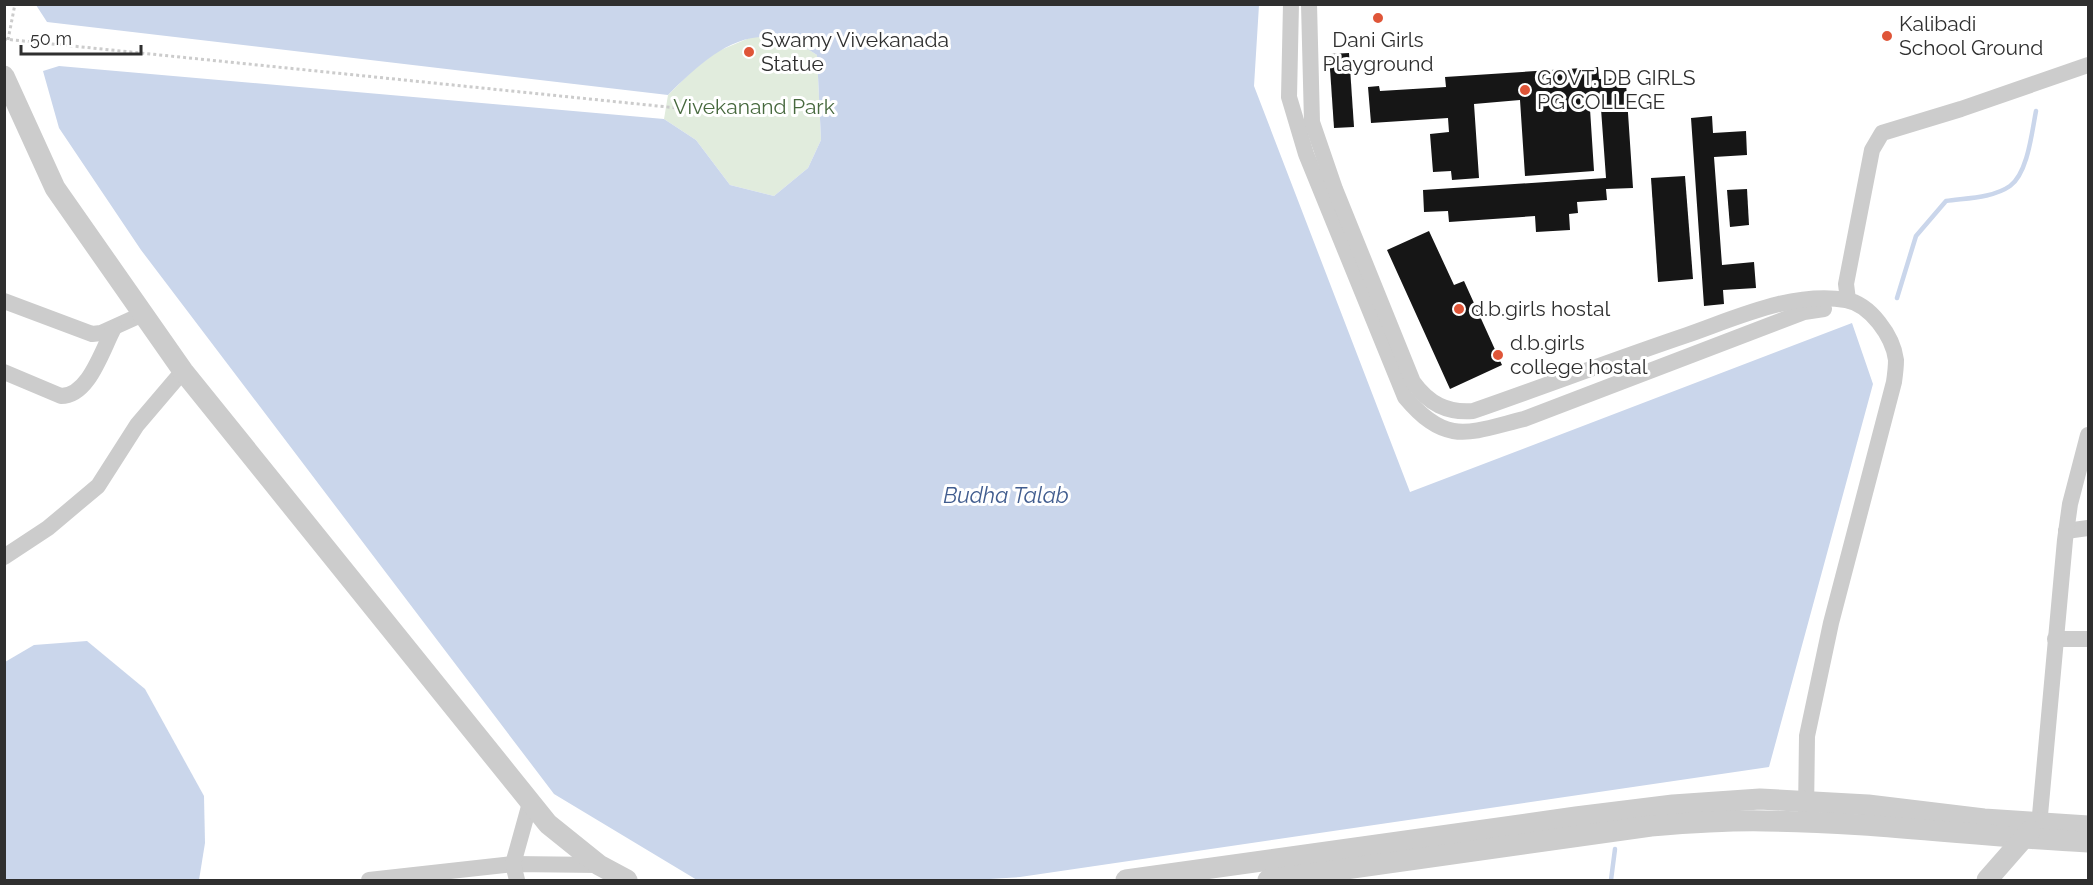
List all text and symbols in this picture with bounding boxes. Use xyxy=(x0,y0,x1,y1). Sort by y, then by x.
marker: Dani Girls Playground xyxy=(1371,11,1385,25)
place label: Kalibadi School Ground xyxy=(1899,11,2043,60)
scale bar xyxy=(21,18,141,56)
place label: Swamy Vivekanada Statue xyxy=(761,27,949,76)
place label: Dani Girls Playground xyxy=(1322,27,1434,76)
text: 50 m xyxy=(30,28,72,49)
marker: Kalibadi School Ground xyxy=(1880,29,1894,43)
marker: Swamy Vivekanada Statue xyxy=(742,45,756,59)
place label: GOVT. DB GIRLS PG COLLEGE xyxy=(1537,65,1696,114)
marker: GOVT. DB GIRLS PG COLLEGE xyxy=(1518,83,1532,97)
park label: Vivekanand Park xyxy=(673,94,835,119)
place label: d.b.girls hostal xyxy=(1471,296,1610,321)
marker: d.b.girls hostal xyxy=(1452,302,1466,316)
place label: d.b.girls college hostal xyxy=(1510,330,1648,379)
marker: d.b.girls college hostal xyxy=(1491,348,1505,362)
water label: Budha Talab xyxy=(943,482,1069,508)

